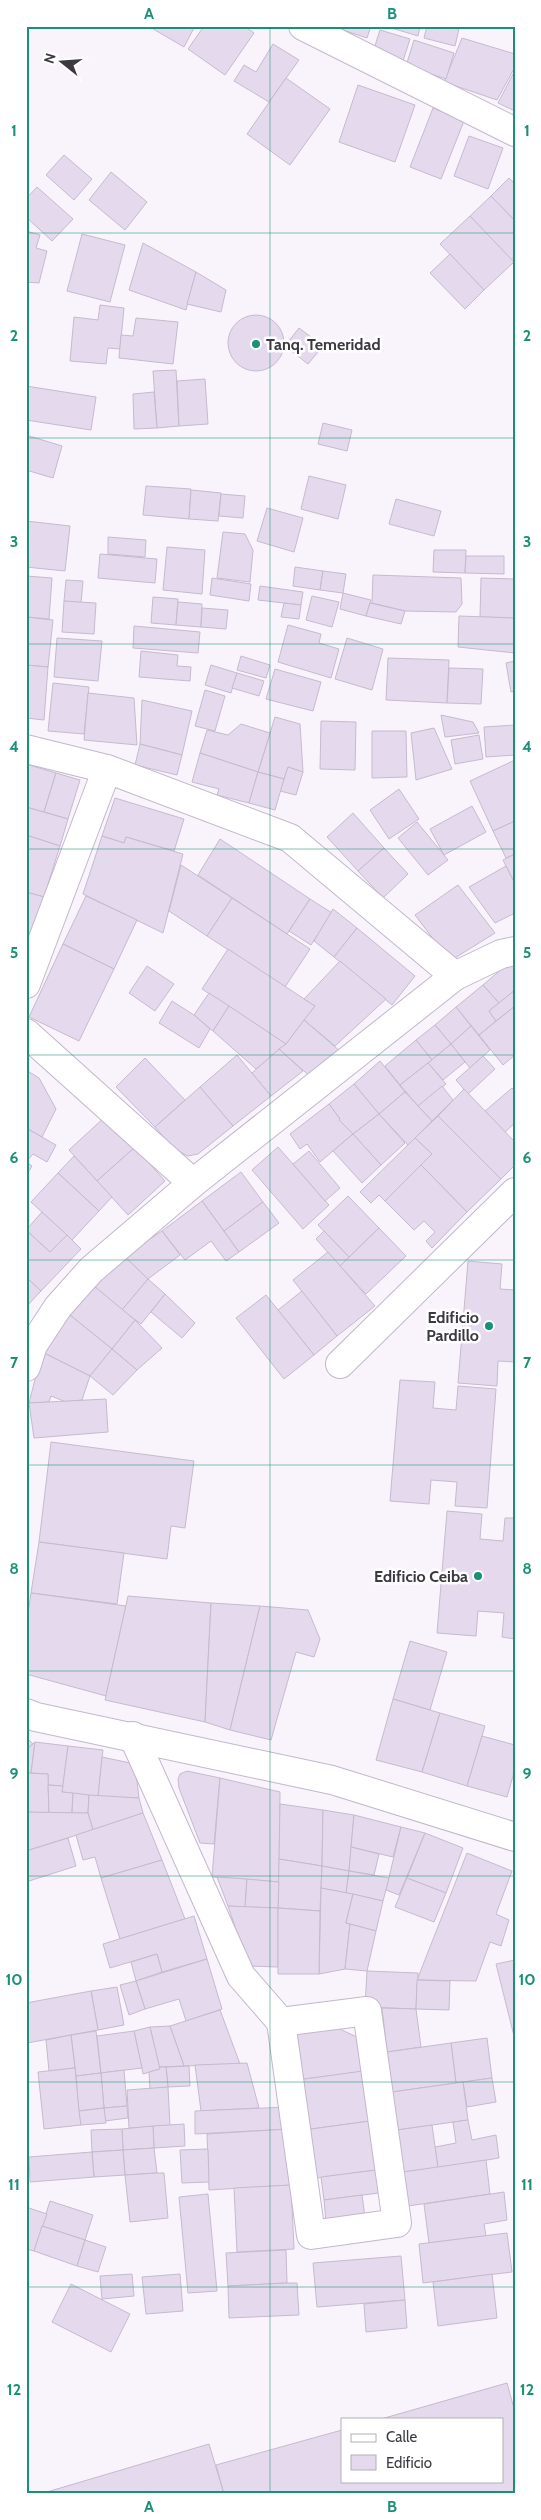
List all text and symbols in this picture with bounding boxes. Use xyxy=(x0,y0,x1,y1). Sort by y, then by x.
text: A xyxy=(144,4,154,23)
text: B xyxy=(387,4,397,23)
north arrow xyxy=(38,38,88,88)
text: N xyxy=(40,51,60,66)
text: 1 xyxy=(11,121,17,140)
text: 1 xyxy=(524,121,530,140)
text: 2 xyxy=(10,326,18,345)
text: 2 xyxy=(523,326,531,345)
place label: Tanq. Temeridad xyxy=(266,335,381,354)
marker: Tanq. Temeridad xyxy=(250,338,262,350)
text: 3 xyxy=(10,532,18,551)
text: 3 xyxy=(523,532,531,551)
text: 4 xyxy=(9,737,19,756)
text: 4 xyxy=(522,737,532,756)
text: 5 xyxy=(10,943,18,962)
text: 5 xyxy=(523,943,531,962)
text: 6 xyxy=(10,1148,19,1167)
text: 6 xyxy=(523,1148,532,1167)
place label: Edificio Pardillo xyxy=(426,1308,479,1345)
marker: Edificio Pardillo xyxy=(483,1320,495,1332)
text: 7 xyxy=(10,1353,19,1372)
text: 7 xyxy=(523,1353,532,1372)
text: 8 xyxy=(9,1559,19,1578)
text: 8 xyxy=(522,1559,532,1578)
place label: Edificio Ceiba xyxy=(374,1567,468,1586)
marker: Edificio Ceiba xyxy=(472,1570,484,1582)
text: 9 xyxy=(10,1764,19,1783)
text: 9 xyxy=(523,1764,532,1783)
text: 10 xyxy=(5,1970,23,1989)
text: 10 xyxy=(518,1970,536,1989)
text: 11 xyxy=(8,2175,20,2194)
text: 11 xyxy=(521,2175,533,2194)
text: 12 xyxy=(7,2380,21,2399)
text: 12 xyxy=(520,2380,534,2399)
legend xyxy=(341,2418,504,2482)
text: Calle xyxy=(386,2428,417,2446)
text: Edificio xyxy=(386,2454,432,2472)
text: A xyxy=(144,2497,154,2516)
text: B xyxy=(387,2497,397,2516)

